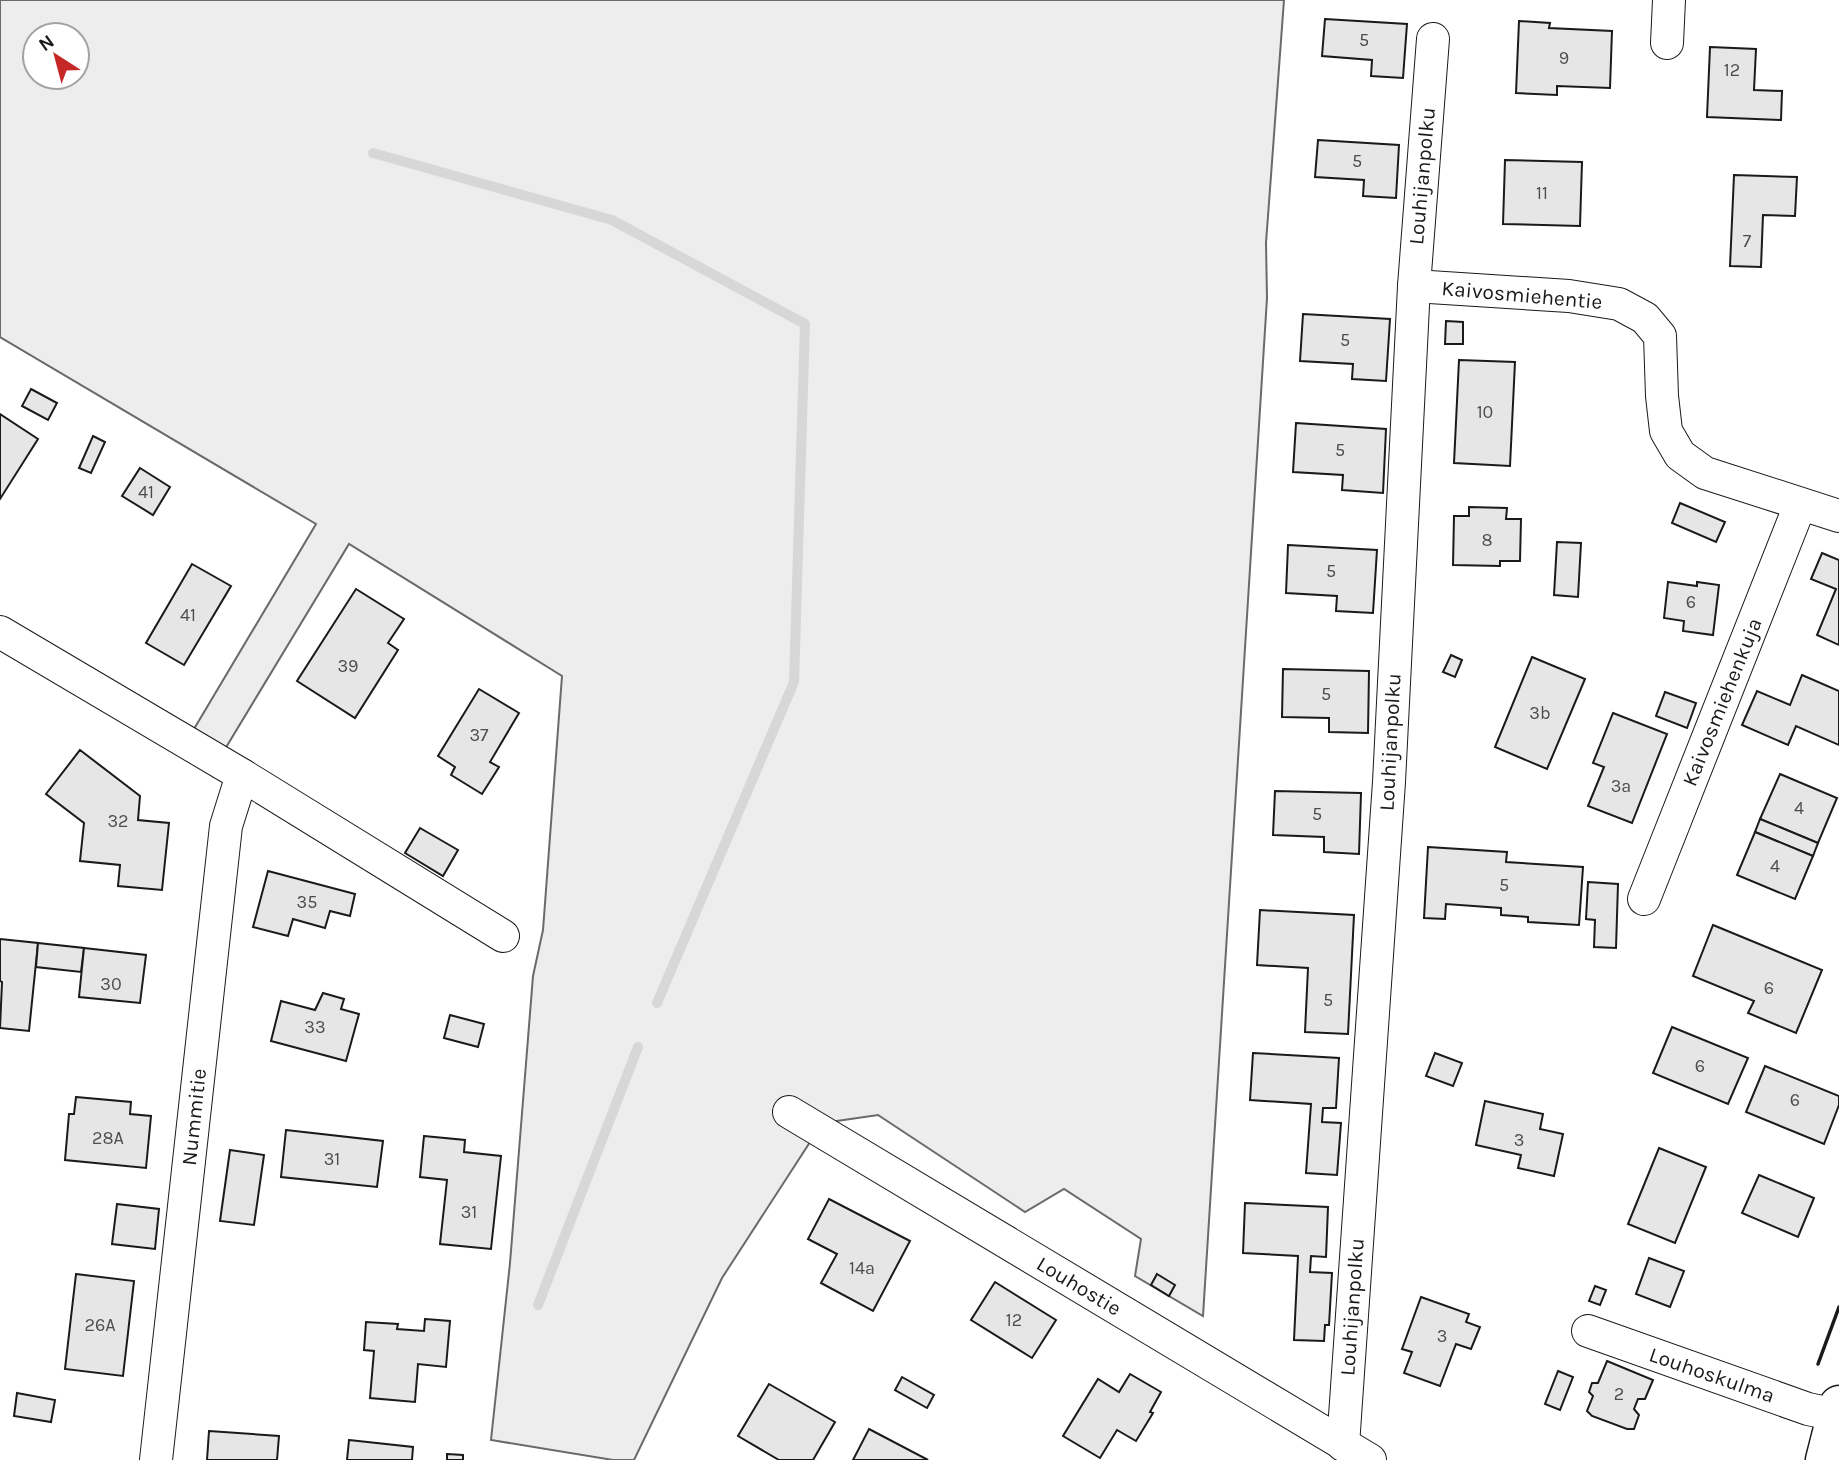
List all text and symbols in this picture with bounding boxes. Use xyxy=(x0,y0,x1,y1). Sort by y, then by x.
north arrow xyxy=(21,21,91,91)
house number: 5 xyxy=(1359,29,1369,51)
text: N xyxy=(35,30,59,56)
house number: 9 xyxy=(1559,47,1569,69)
house number: 12 xyxy=(1724,59,1740,81)
street label: Louhijanpolku xyxy=(1404,106,1440,246)
house number: 5 xyxy=(1352,150,1362,172)
house number: 11 xyxy=(1536,182,1548,204)
house number: 7 xyxy=(1743,230,1752,252)
street label: Kaivosmiehentie xyxy=(1441,276,1603,314)
house number: 5 xyxy=(1340,329,1350,351)
house number: 10 xyxy=(1477,401,1493,423)
house number: 5 xyxy=(1335,439,1345,461)
house number: 41 xyxy=(138,481,154,503)
house number: 8 xyxy=(1481,529,1493,551)
house number: 5 xyxy=(1326,560,1336,582)
house number: 6 xyxy=(1686,591,1696,613)
house number: 41 xyxy=(180,604,196,626)
street label: Kaivosmiehenkuja xyxy=(1677,614,1767,790)
house number: 39 xyxy=(337,655,359,677)
street label: Louhijanpolku xyxy=(1374,672,1406,812)
house number: 5 xyxy=(1321,683,1331,705)
house number: 3b xyxy=(1529,702,1551,724)
house number: 37 xyxy=(469,724,489,746)
house number: 3a xyxy=(1611,775,1631,797)
house number: 4 xyxy=(1794,797,1804,819)
house number: 5 xyxy=(1312,803,1322,825)
house number: 32 xyxy=(107,810,129,832)
house number: 4 xyxy=(1770,855,1780,877)
house number: 5 xyxy=(1499,874,1509,896)
house number: 35 xyxy=(297,891,317,913)
house number: 30 xyxy=(100,973,122,995)
house number: 6 xyxy=(1764,977,1774,999)
house number: 5 xyxy=(1323,989,1333,1011)
house number: 33 xyxy=(304,1016,326,1038)
house number: 6 xyxy=(1695,1055,1705,1077)
street label: Nummitie xyxy=(177,1067,211,1167)
house number: 6 xyxy=(1790,1089,1800,1111)
house number: 28A xyxy=(92,1127,124,1149)
house number: 3 xyxy=(1514,1129,1524,1151)
house number: 31 xyxy=(324,1148,340,1170)
house number: 31 xyxy=(461,1201,477,1223)
street label: Louhijanpolku xyxy=(1335,1237,1369,1377)
street label: Louhostie xyxy=(1032,1251,1126,1321)
house number: 14a xyxy=(849,1257,875,1279)
house number: 12 xyxy=(1006,1309,1022,1331)
house number: 26A xyxy=(84,1314,116,1336)
house number: 3 xyxy=(1437,1325,1447,1347)
street label: Louhoskulma xyxy=(1646,1342,1778,1408)
house number: 2 xyxy=(1614,1383,1624,1405)

